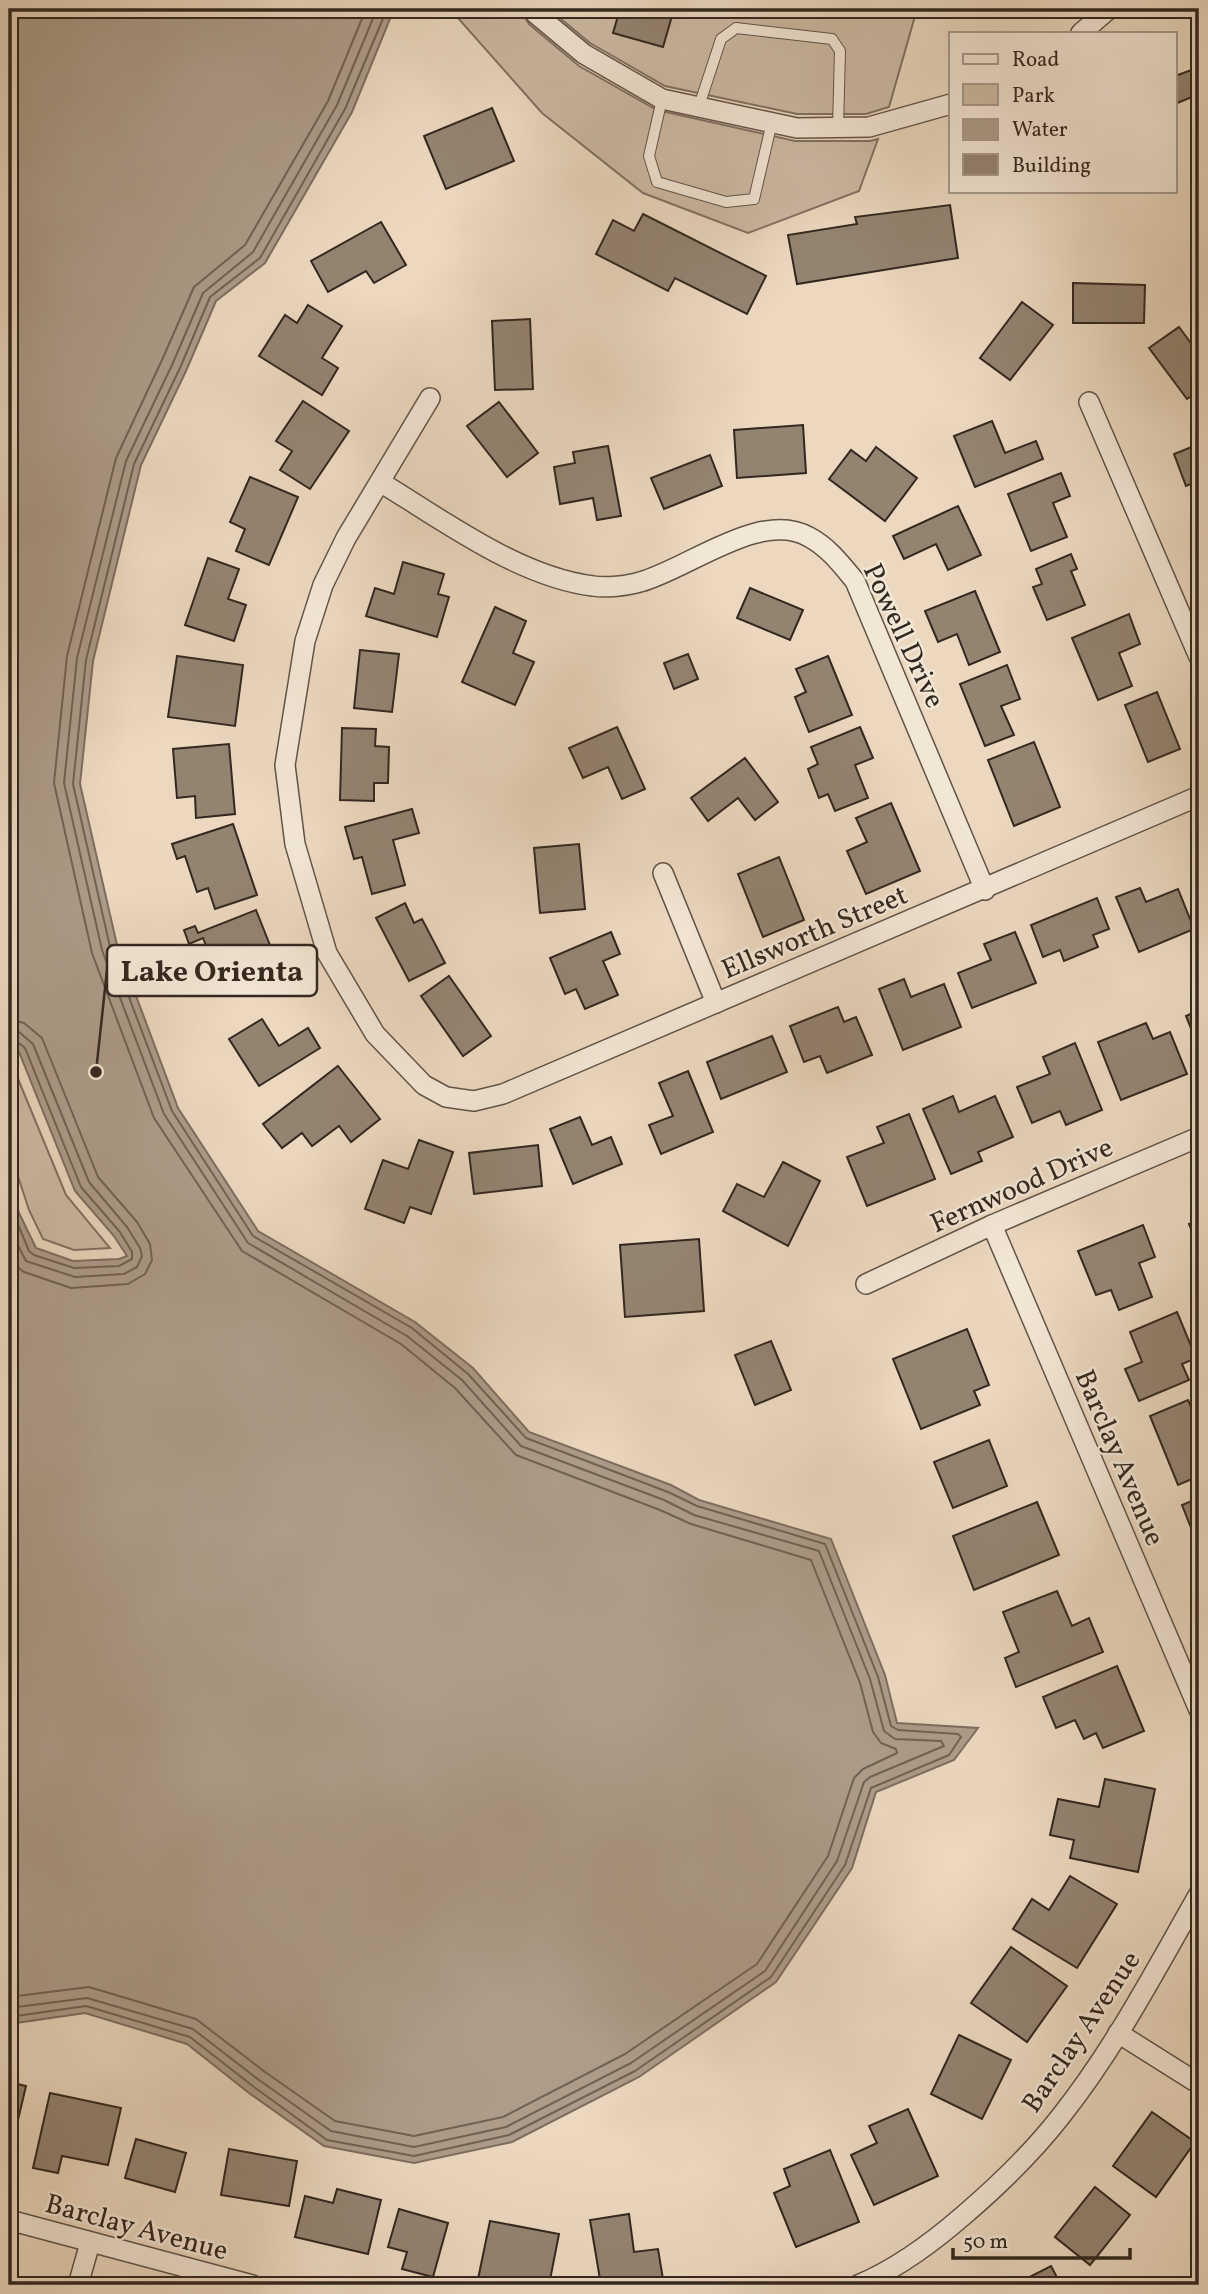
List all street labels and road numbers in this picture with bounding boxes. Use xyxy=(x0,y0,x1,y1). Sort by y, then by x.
street label: Powell Drive xyxy=(852,557,953,715)
street label: Ellsworth Street xyxy=(716,877,914,990)
street label: Fernwood Drive xyxy=(925,1129,1119,1244)
street label: Barclay Avenue xyxy=(1064,1364,1173,1552)
street label: Barclay Avenue xyxy=(1013,1944,1151,2121)
street label: Barclay Avenue xyxy=(41,2185,232,2272)

